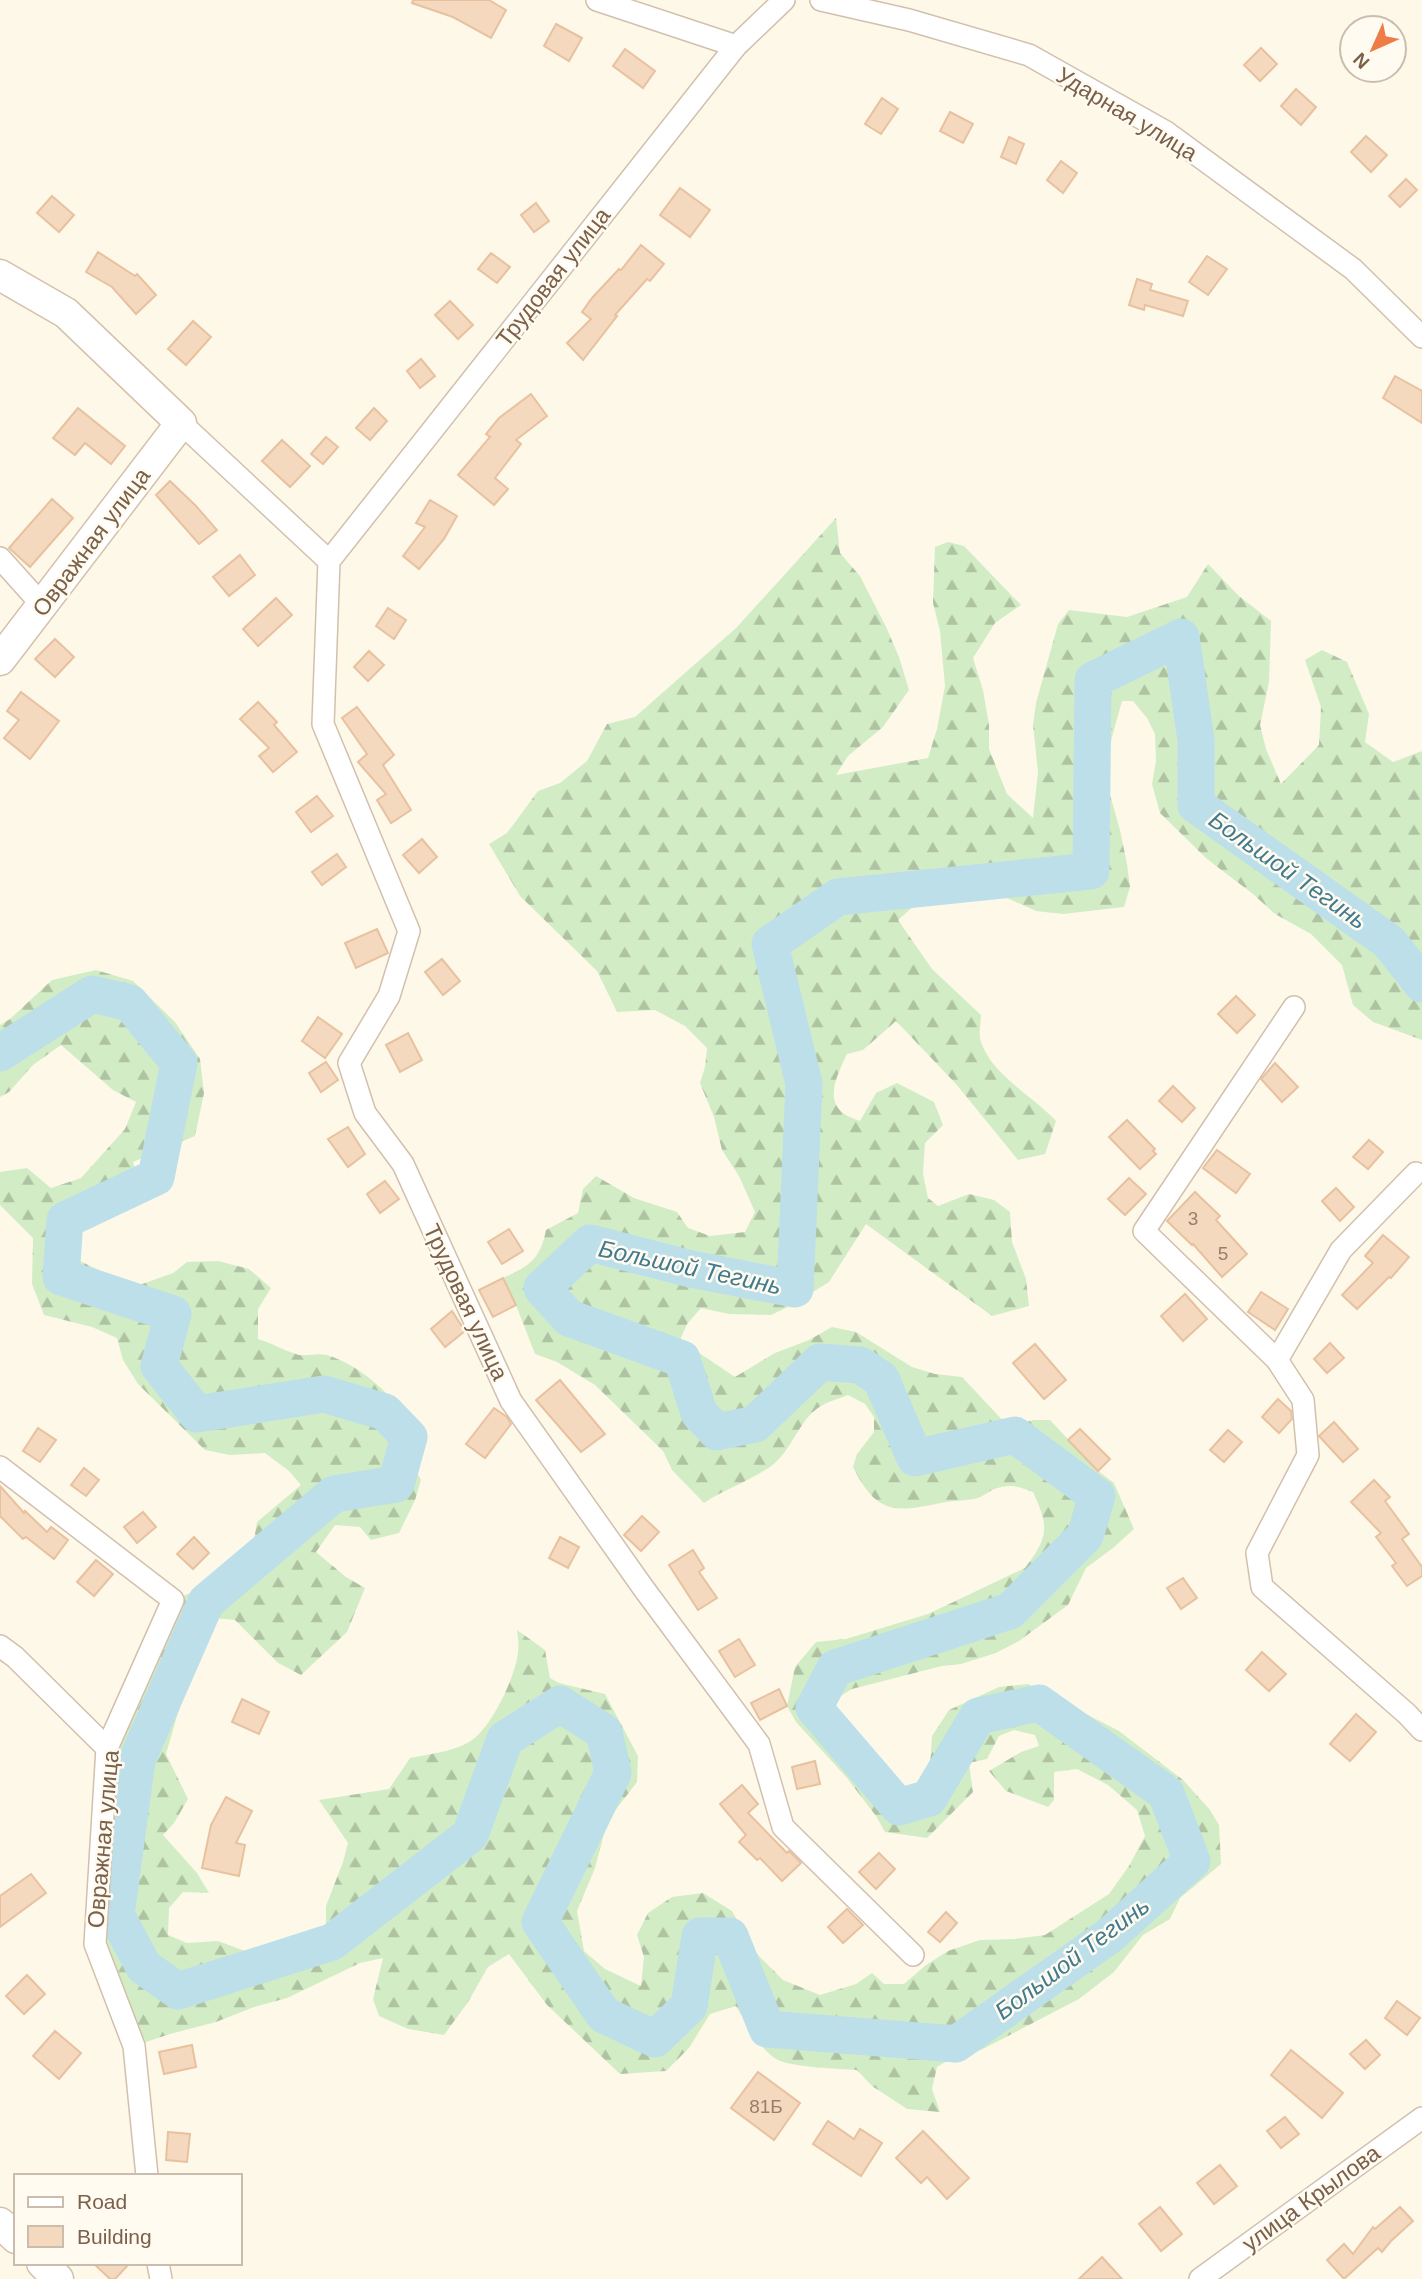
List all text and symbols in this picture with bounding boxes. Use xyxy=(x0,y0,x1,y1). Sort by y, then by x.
north arrow xyxy=(1338,14,1408,84)
text: N xyxy=(1349,48,1374,73)
street label: Ударная улица xyxy=(1052,62,1202,166)
street label: Трудовая улица xyxy=(491,202,615,352)
street label: Овражная улица xyxy=(27,463,155,621)
water label: Большой Тегинь xyxy=(1204,806,1372,934)
house number: 3 xyxy=(1188,1208,1198,1229)
street label: Трудовая улица xyxy=(418,1220,514,1384)
water label: Большой Тегинь xyxy=(596,1234,784,1300)
house number: 5 xyxy=(1218,1243,1228,1264)
street label: Овражная улица xyxy=(82,1749,124,1929)
water label: Большой Тегинь xyxy=(990,1891,1154,2025)
house number: 81Б xyxy=(749,2096,783,2117)
street label: улица Крылова xyxy=(1237,2139,1385,2257)
legend xyxy=(14,2174,242,2265)
text: Road xyxy=(77,2190,127,2213)
text: Building xyxy=(77,2225,152,2248)

